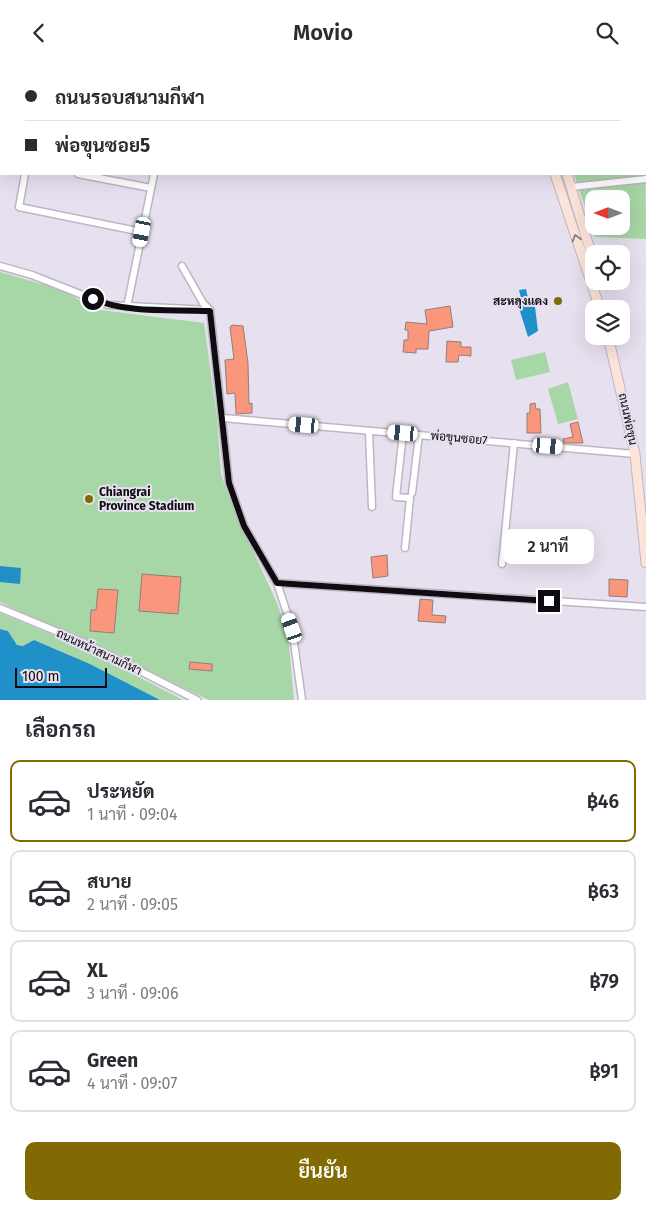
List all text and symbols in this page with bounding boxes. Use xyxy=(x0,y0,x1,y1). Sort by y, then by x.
icon: back xyxy=(25,19,53,47)
text: Movio xyxy=(293,19,353,46)
icon: search xyxy=(593,19,621,47)
text: ถนนรอบสนามกีฬา xyxy=(55,86,205,109)
text: พ่อขุนซอย5 xyxy=(55,134,150,157)
north arrow xyxy=(585,190,630,235)
map controls xyxy=(585,190,630,345)
car xyxy=(131,216,152,248)
one-way arrow xyxy=(572,234,582,243)
button: locate xyxy=(585,245,630,290)
route start xyxy=(82,288,104,310)
place label: สะหลุงแดง xyxy=(493,294,548,309)
marker: สะหลุงแดง xyxy=(552,295,564,307)
button: layers xyxy=(585,300,630,345)
street label: ถนนพ่อขุน xyxy=(614,392,640,447)
car xyxy=(288,416,319,434)
car xyxy=(387,424,418,442)
street label: พ่อขุนซอย7 xyxy=(430,429,488,449)
car xyxy=(532,437,563,455)
place label: Chiangrai Province Stadium xyxy=(99,485,194,513)
marker: Chiangrai Province Stadium xyxy=(83,493,95,505)
callout: 2 นาที xyxy=(503,529,595,563)
text: 2 นาที xyxy=(527,537,569,556)
route end xyxy=(538,590,560,612)
car xyxy=(280,611,303,645)
street label: ถนนหน้าสนามกีฬา xyxy=(54,625,144,678)
scale bar xyxy=(15,665,108,688)
text: 100 m xyxy=(22,668,59,685)
text: เลือกรถ xyxy=(25,716,96,743)
icon: car xyxy=(27,779,72,824)
text: ประหยัด xyxy=(87,780,155,803)
text: ฿46 xyxy=(587,790,619,813)
text: 1 นาที · 09:04 xyxy=(87,805,177,824)
icon: car xyxy=(27,869,72,914)
text: สบาย xyxy=(87,870,132,893)
text: ฿63 xyxy=(587,880,619,903)
text: 2 นาที · 09:05 xyxy=(87,895,178,914)
icon: car xyxy=(27,959,72,1004)
text: XL xyxy=(87,959,108,982)
text: ฿79 xyxy=(589,970,619,993)
text: 3 นาที · 09:06 xyxy=(87,984,178,1003)
icon: car xyxy=(27,1049,72,1094)
text: Green xyxy=(87,1049,138,1072)
text: ฿91 xyxy=(589,1060,619,1083)
text: 4 นาที · 09:07 xyxy=(87,1074,177,1093)
button: ยืนยัน xyxy=(25,1142,621,1200)

